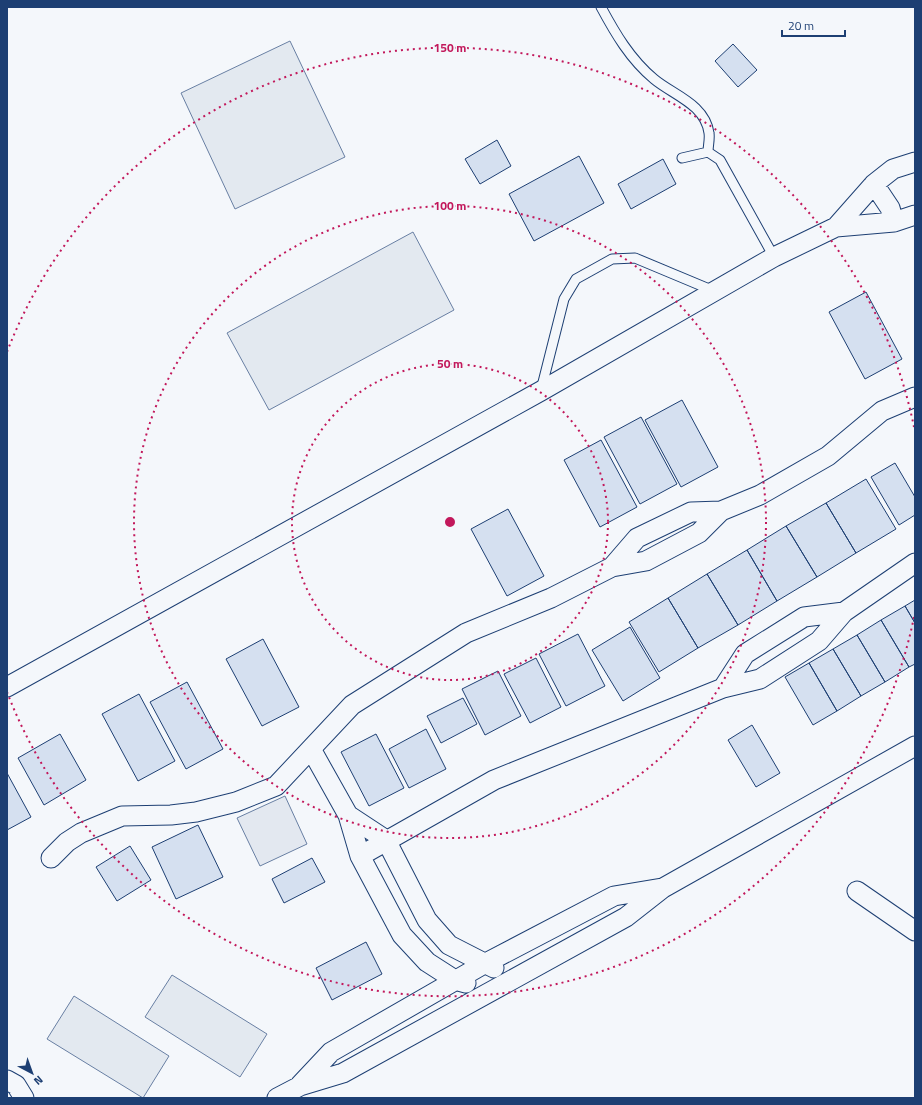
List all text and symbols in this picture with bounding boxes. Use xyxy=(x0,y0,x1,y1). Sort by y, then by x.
scale bar xyxy=(782,12,845,38)
text: 20 m xyxy=(788,16,814,35)
text: 150 m xyxy=(434,38,466,57)
text: 100 m xyxy=(434,196,466,215)
text: 50 m xyxy=(437,354,463,373)
centre of rings xyxy=(443,515,457,529)
north arrow xyxy=(12,1053,52,1093)
text: N xyxy=(30,1072,47,1089)

